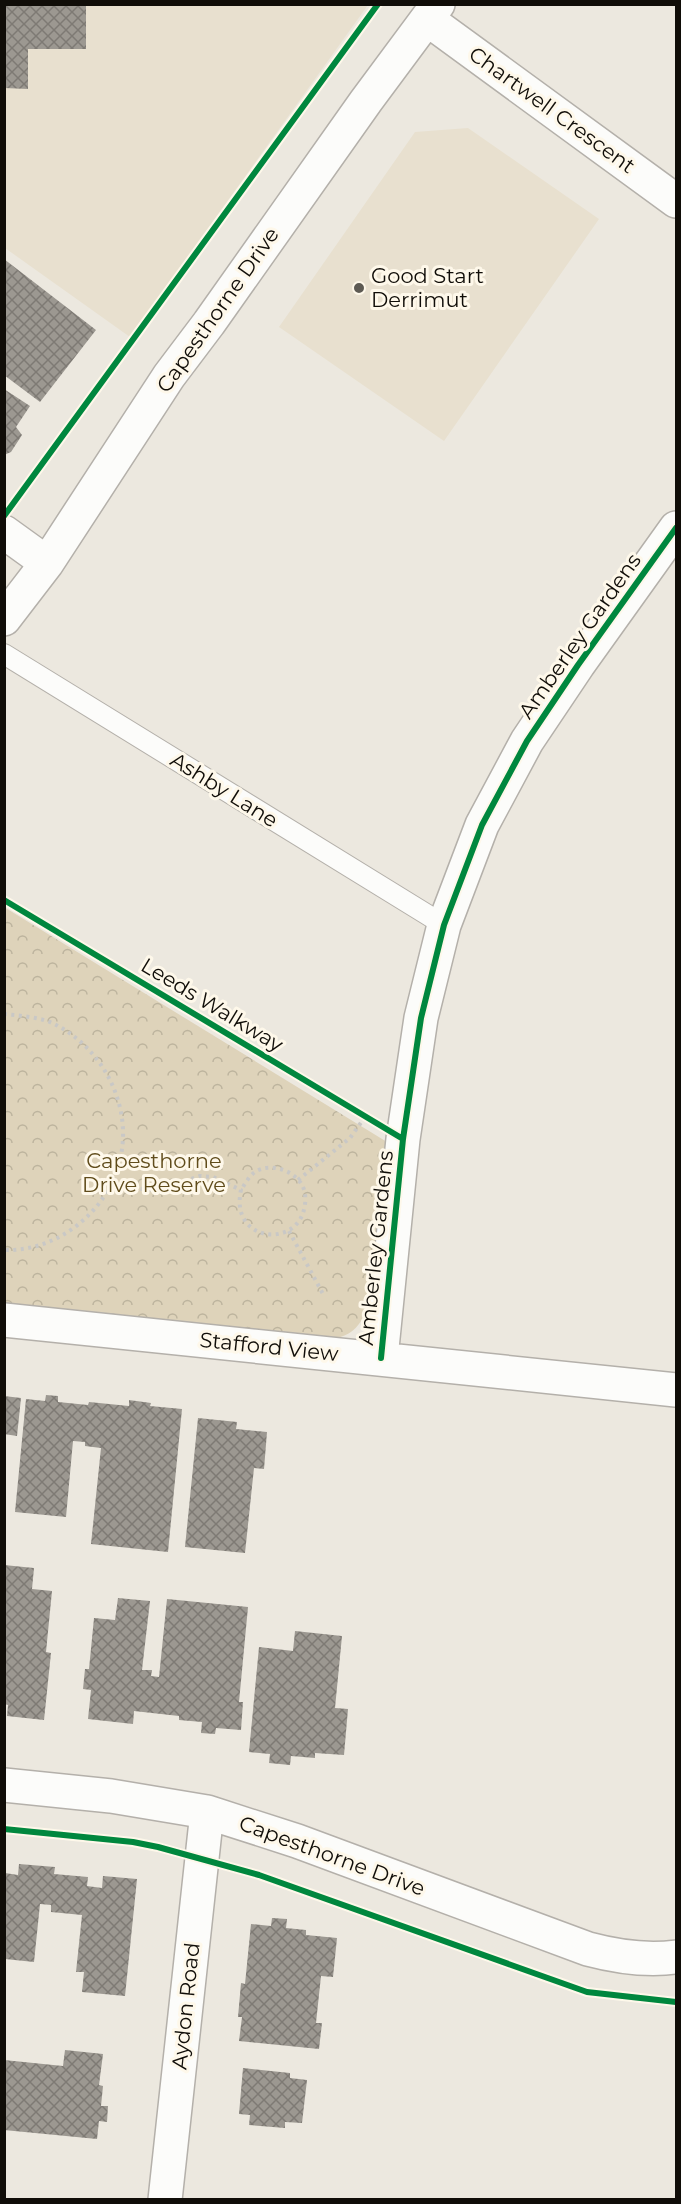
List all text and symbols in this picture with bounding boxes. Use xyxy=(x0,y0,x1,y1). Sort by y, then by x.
street label: Chartwell Crescent xyxy=(464,41,640,178)
street label: Capesthorne Drive xyxy=(151,222,284,397)
place label: Good Start Derrimut xyxy=(371,263,484,312)
marker: Good Start Derrimut xyxy=(352,281,366,295)
street label: Amberley Gardens xyxy=(513,548,646,723)
street label: Ashby Lane xyxy=(166,747,283,832)
street label: Leeds Walkway xyxy=(137,952,288,1057)
park label: Capesthorne Drive Reserve xyxy=(82,1148,226,1197)
street label: Amberley Gardens xyxy=(353,1149,398,1347)
street label: Stafford View xyxy=(198,1327,340,1366)
street label: Capesthorne Drive xyxy=(236,1810,428,1901)
street label: Aydon Road xyxy=(166,1941,205,2071)

